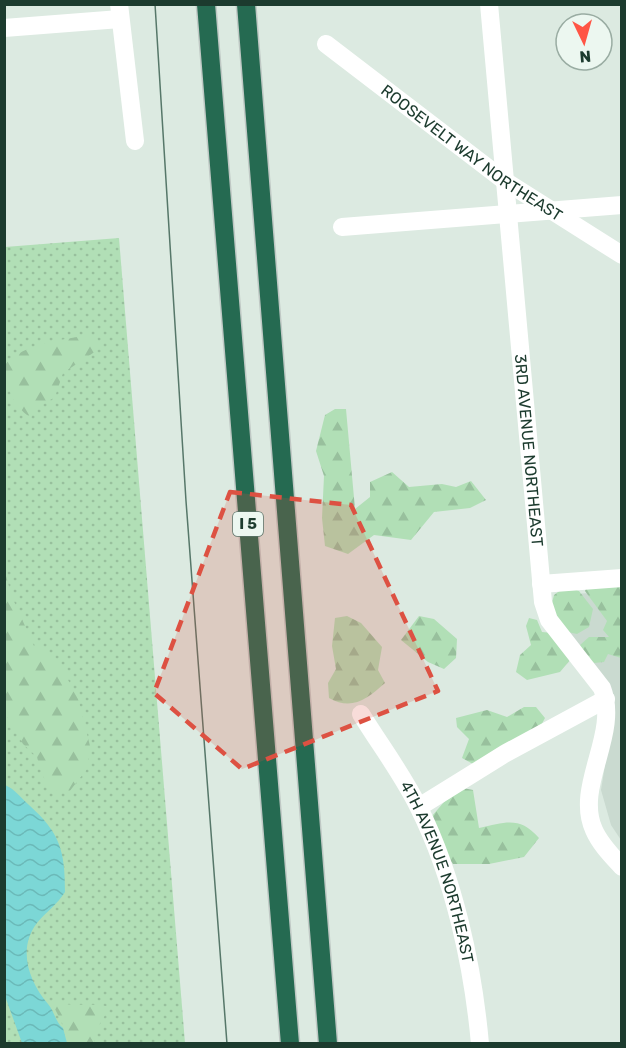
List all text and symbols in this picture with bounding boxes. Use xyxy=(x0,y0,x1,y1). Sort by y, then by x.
north arrow xyxy=(554,12,614,72)
text: N xyxy=(579,46,592,66)
street label: ROOSEVELT WAY NORTHEAST xyxy=(377,81,566,225)
street label: 3RD AVENUE NORTHEAST xyxy=(511,353,547,547)
road number: I 5 xyxy=(233,512,263,536)
street label: 4TH AVENUE NORTHEAST xyxy=(396,777,477,964)

